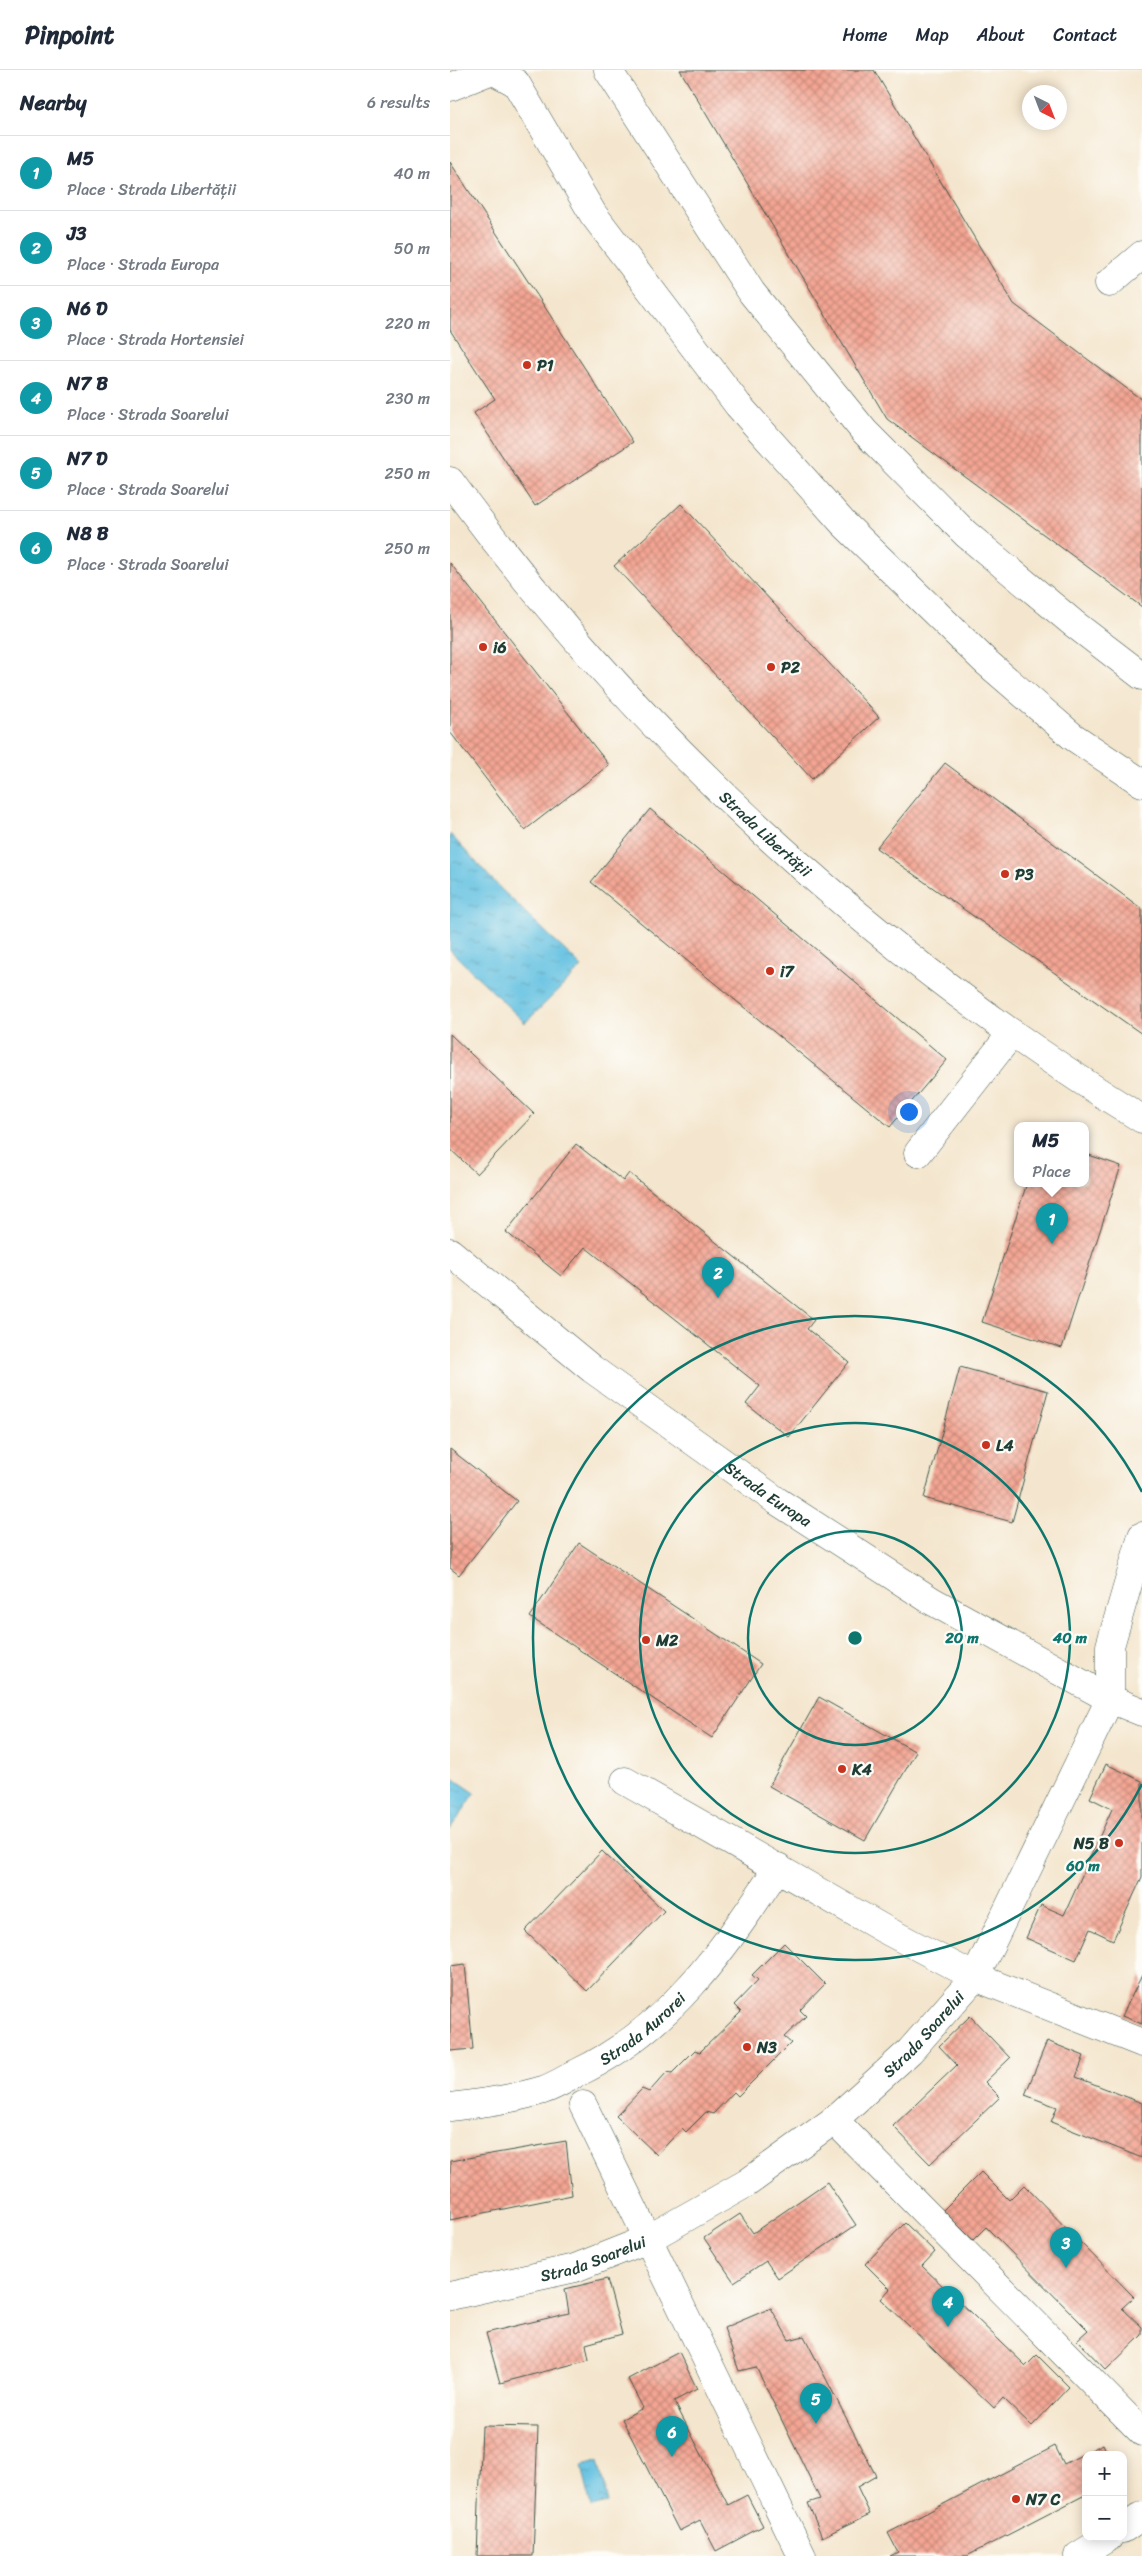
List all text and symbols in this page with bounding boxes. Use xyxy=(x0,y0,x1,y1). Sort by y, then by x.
text: Pinpoint xyxy=(25,14,114,56)
text: Home xyxy=(843,19,888,51)
text: Map xyxy=(916,19,949,51)
text: About xyxy=(977,19,1025,51)
text: Contact xyxy=(1053,19,1117,51)
text: Nearby xyxy=(20,84,86,122)
north arrow xyxy=(1022,85,1067,130)
text: 6 results xyxy=(367,88,430,117)
text: M5 xyxy=(67,142,94,175)
text: 1 xyxy=(33,159,39,188)
text: 40 m xyxy=(393,159,430,188)
text: Place · Strada Libertății xyxy=(67,175,236,204)
text: J3 xyxy=(67,217,86,250)
text: 2 xyxy=(31,234,41,263)
text: 50 m xyxy=(394,234,430,263)
text: Place · Strada Europa xyxy=(67,250,219,279)
text: N6 D xyxy=(67,292,107,325)
text: 3 xyxy=(32,309,40,338)
text: 220 m xyxy=(385,309,430,338)
text: Place · Strada Hortensiei xyxy=(67,325,244,354)
place label: P1 xyxy=(537,351,554,380)
marker: P1 xyxy=(521,359,533,371)
text: N7 B xyxy=(67,367,108,400)
text: 4 xyxy=(31,384,41,413)
text: 230 m xyxy=(385,384,430,413)
text: Place · Strada Soarelui xyxy=(67,400,229,429)
text: N7 D xyxy=(67,442,107,475)
text: 5 xyxy=(31,459,41,488)
text: 250 m xyxy=(384,459,430,488)
text: Place · Strada Soarelui xyxy=(67,475,229,504)
text: N8 B xyxy=(67,517,109,550)
text: 6 xyxy=(31,534,41,563)
text: 250 m xyxy=(384,534,430,563)
text: Place · Strada Soarelui xyxy=(67,550,229,579)
place label: i6 xyxy=(493,633,507,662)
marker: i6 xyxy=(477,641,489,653)
place label: P2 xyxy=(781,653,801,682)
marker: P2 xyxy=(765,661,777,673)
street label: Strada Libertății xyxy=(712,783,819,885)
place label: P3 xyxy=(1015,860,1034,889)
marker: P3 xyxy=(999,868,1011,880)
place label: i7 xyxy=(780,957,795,986)
marker: i7 xyxy=(764,965,776,977)
your location xyxy=(896,1099,922,1125)
popup xyxy=(1014,1122,1089,1187)
text: M5 xyxy=(1032,1124,1059,1157)
text: Place xyxy=(1032,1157,1071,1186)
pin: 1 xyxy=(1036,1203,1068,1244)
pin: 2 xyxy=(702,1257,734,1298)
place label: L4 xyxy=(996,1431,1013,1460)
marker: L4 xyxy=(980,1439,992,1451)
street label: Strada Europa xyxy=(718,1454,818,1535)
text: 20 m xyxy=(944,1625,979,1651)
text: 40 m xyxy=(1052,1625,1088,1651)
place label: M2 xyxy=(655,1626,679,1655)
centre of rings xyxy=(846,1629,864,1647)
marker: M2 xyxy=(640,1634,652,1646)
place label: K4 xyxy=(851,1755,872,1784)
marker: K4 xyxy=(836,1763,848,1775)
place label: N5 B xyxy=(1073,1829,1110,1858)
marker: N5 B xyxy=(1113,1837,1125,1849)
text: 60 m xyxy=(1065,1853,1100,1879)
street label: Strada Soarelui xyxy=(876,1984,972,2085)
street label: Strada Aurorei xyxy=(593,1985,694,2073)
place label: N3 xyxy=(756,2033,777,2062)
marker: N3 xyxy=(741,2041,753,2053)
street label: Strada Soarelui xyxy=(537,2227,651,2290)
pin: 3 xyxy=(1050,2227,1082,2268)
pin: 4 xyxy=(932,2286,964,2327)
pin: 5 xyxy=(800,2383,832,2424)
pin: 6 xyxy=(656,2416,688,2457)
map controls xyxy=(1082,2451,1127,2541)
button: + xyxy=(1082,2451,1127,2496)
place label: N7 C xyxy=(1025,2485,1060,2514)
marker: N7 C xyxy=(1010,2493,1022,2505)
button: − xyxy=(1082,2496,1127,2541)

